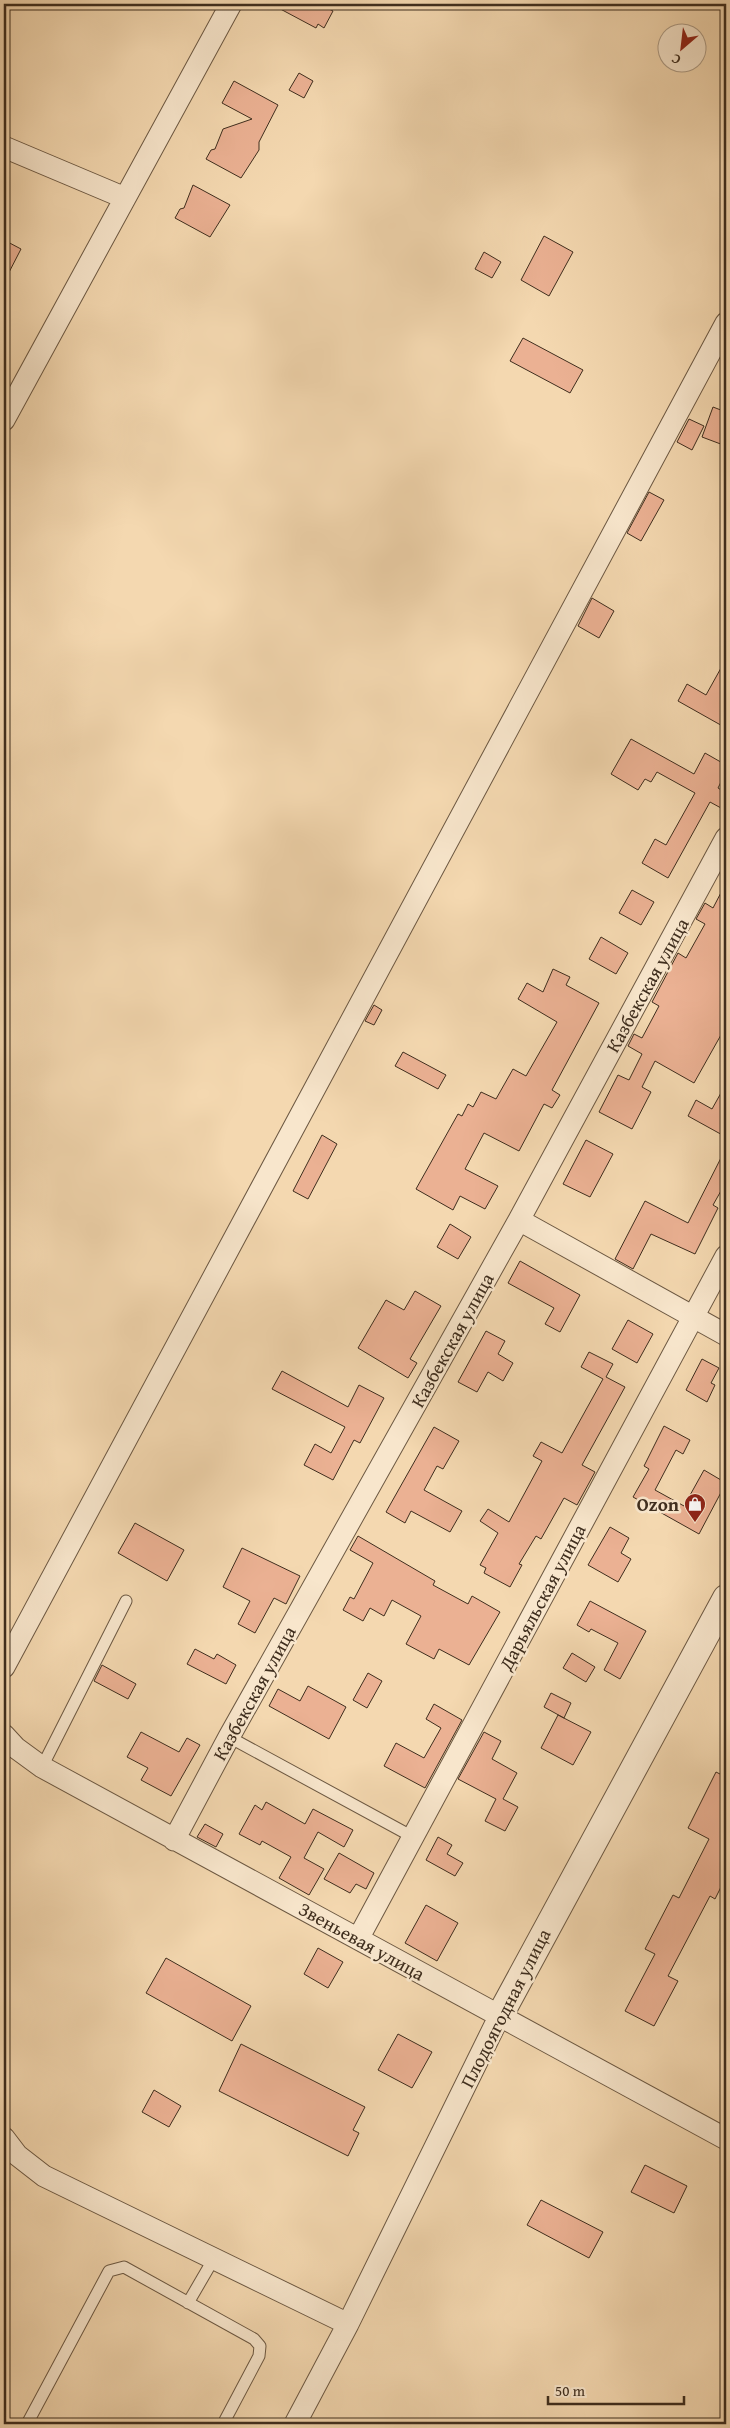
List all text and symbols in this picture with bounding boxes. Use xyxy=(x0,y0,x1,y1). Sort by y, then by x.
north arrow xyxy=(658,22,708,72)
text: С xyxy=(668,49,684,70)
street label: Казбекская улица xyxy=(598,913,696,1057)
street label: Казбекская улица xyxy=(403,1268,501,1412)
place label: Ozon xyxy=(637,1490,680,1518)
shop icon: Ozon xyxy=(683,1492,707,1523)
street label: Дарьяльская улица xyxy=(491,1519,592,1676)
street label: Казбекская улица xyxy=(205,1621,303,1765)
street label: Звеньевая улица xyxy=(294,1895,430,1987)
street label: Плодоягодная улица xyxy=(453,1924,557,2092)
scale bar xyxy=(548,2373,684,2405)
text: 50 m xyxy=(555,2380,586,2401)

